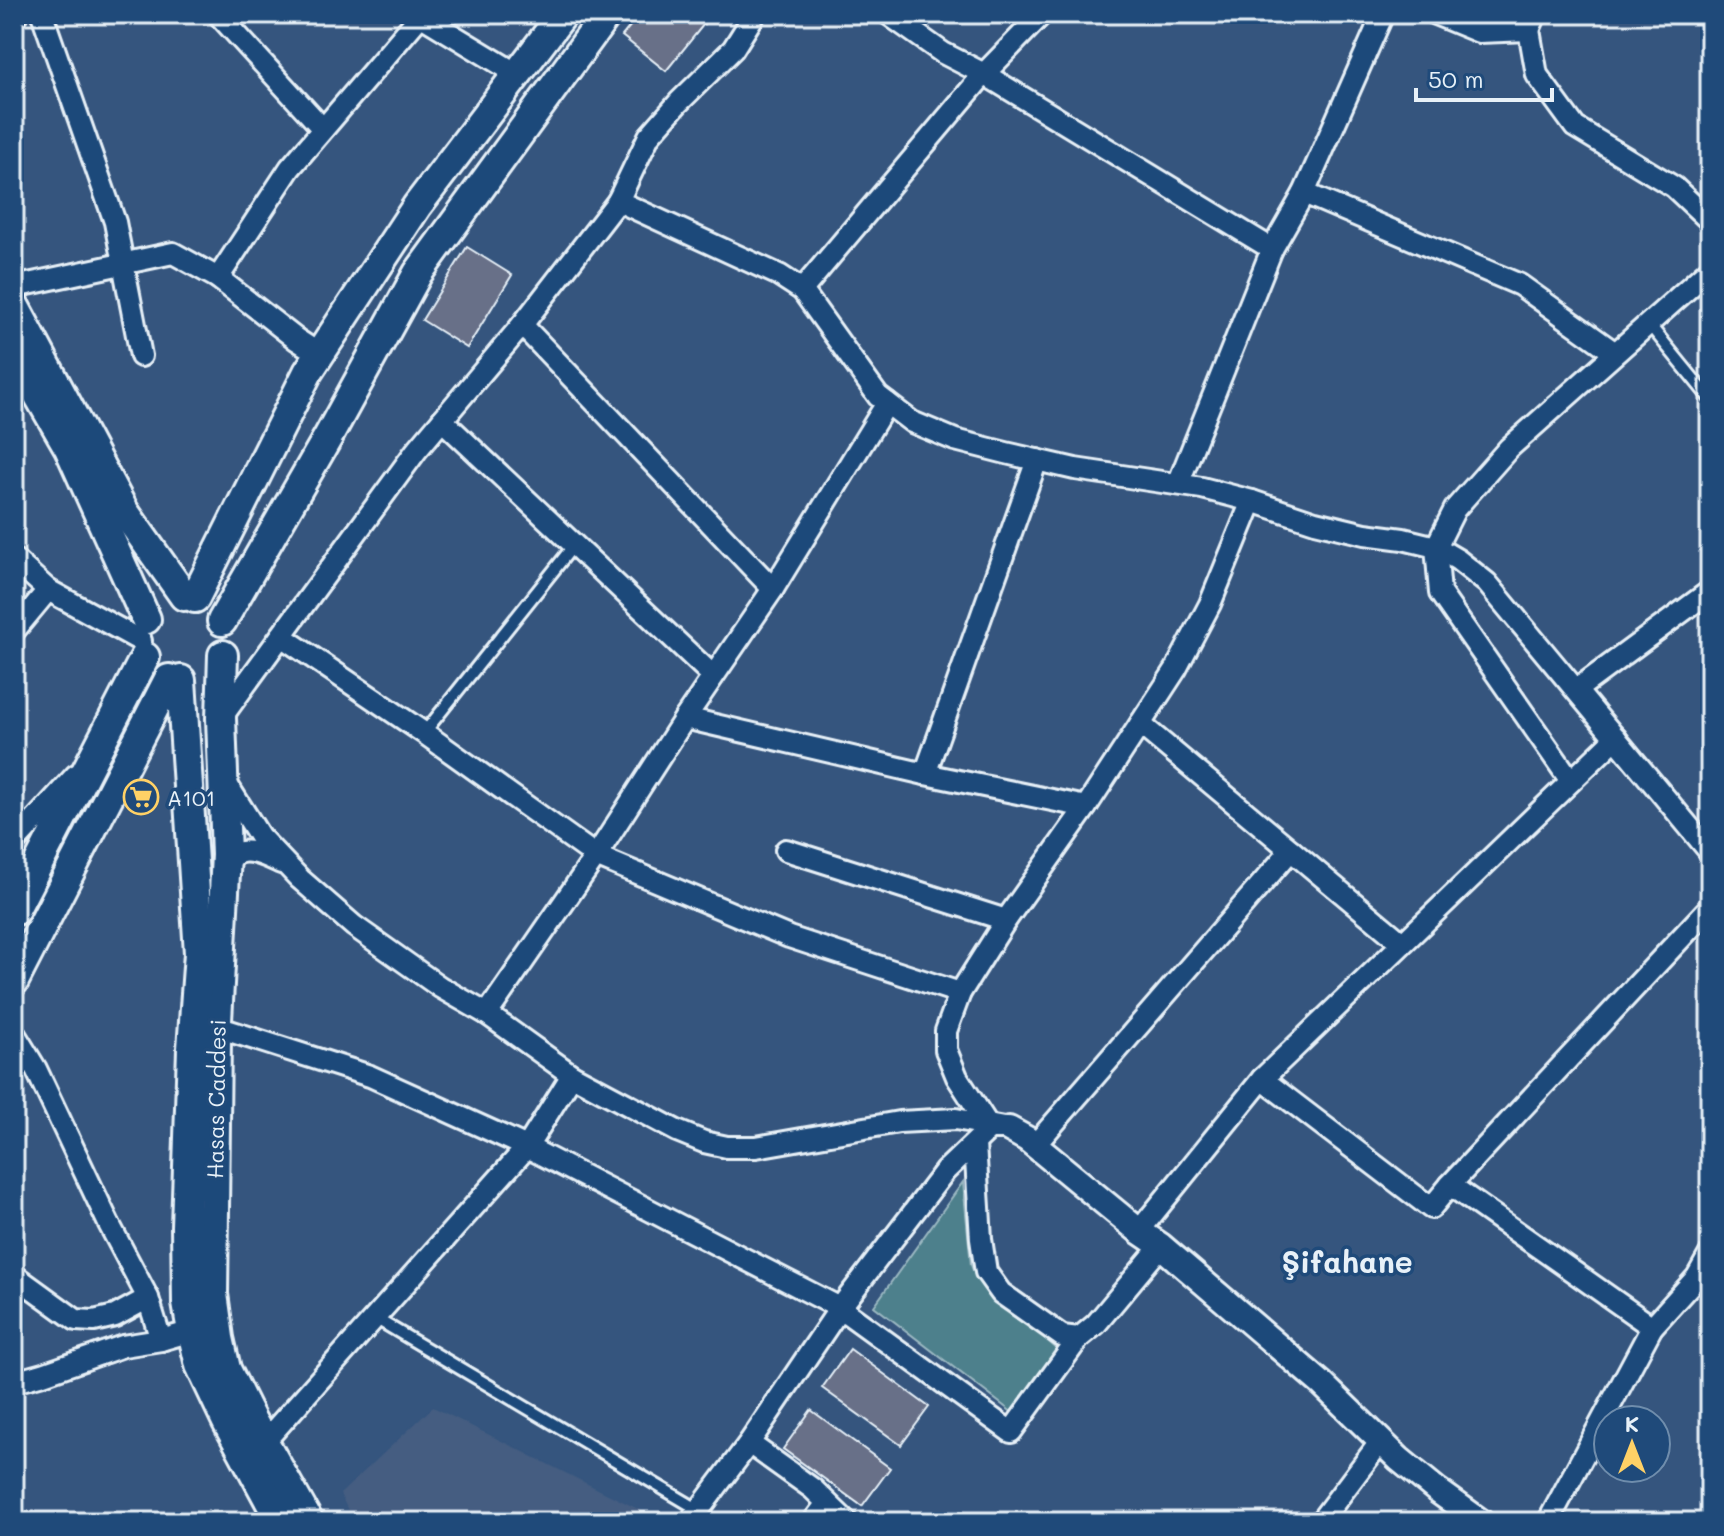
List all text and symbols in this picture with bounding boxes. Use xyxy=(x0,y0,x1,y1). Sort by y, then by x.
scale bar xyxy=(1416,52,1552,102)
text: 50 m xyxy=(1428,63,1484,94)
supermarket icon: A101 xyxy=(122,778,160,816)
place label: A101 xyxy=(167,783,215,812)
street label: Hasas Caddesi xyxy=(200,1019,232,1179)
district label: Şifahane xyxy=(1281,1241,1413,1281)
north arrow xyxy=(1592,1404,1672,1484)
text: K xyxy=(1625,1409,1639,1438)

